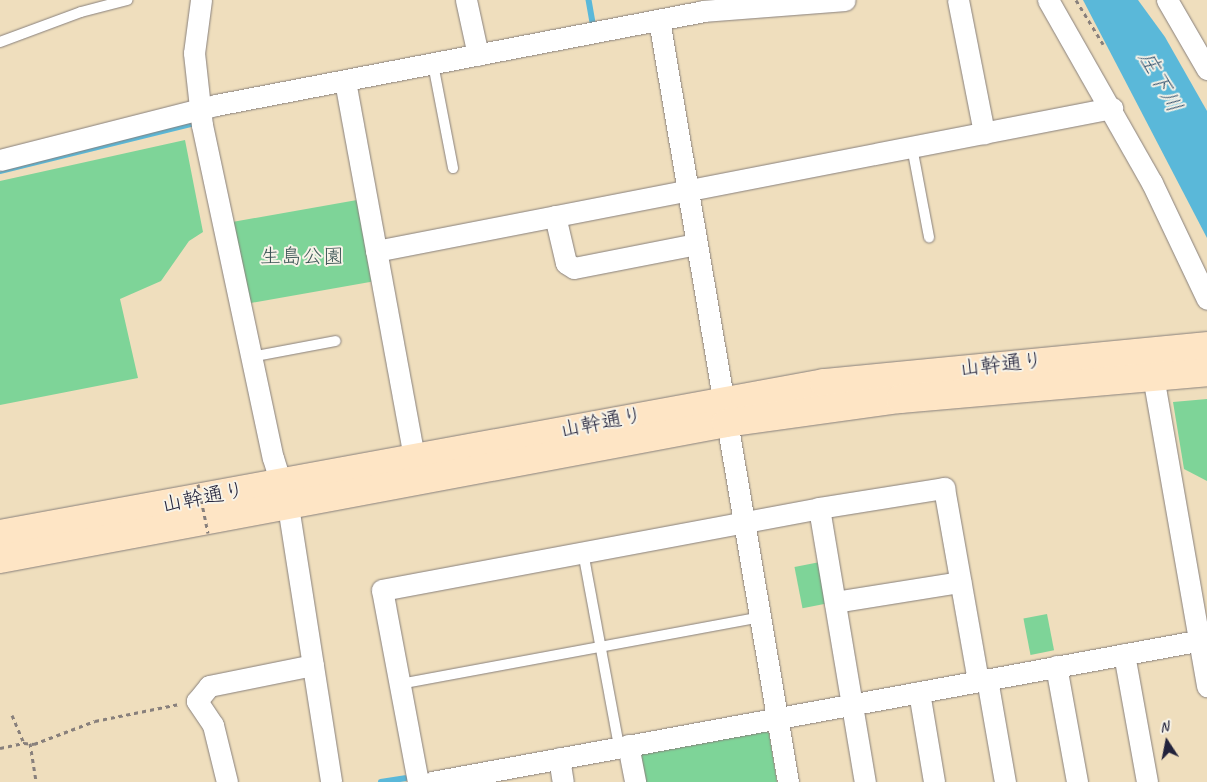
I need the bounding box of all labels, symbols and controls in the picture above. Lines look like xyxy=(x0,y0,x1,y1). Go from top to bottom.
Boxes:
water label: 庄下川 xyxy=(1132,47,1188,117)
park label: 生島公園 xyxy=(260,243,344,269)
street label: 山幹通り xyxy=(958,347,1044,381)
street label: 山幹通り xyxy=(557,402,645,442)
street label: 山幹通り xyxy=(159,477,247,517)
north arrow xyxy=(1142,717,1192,767)
text: N xyxy=(1158,718,1170,736)

